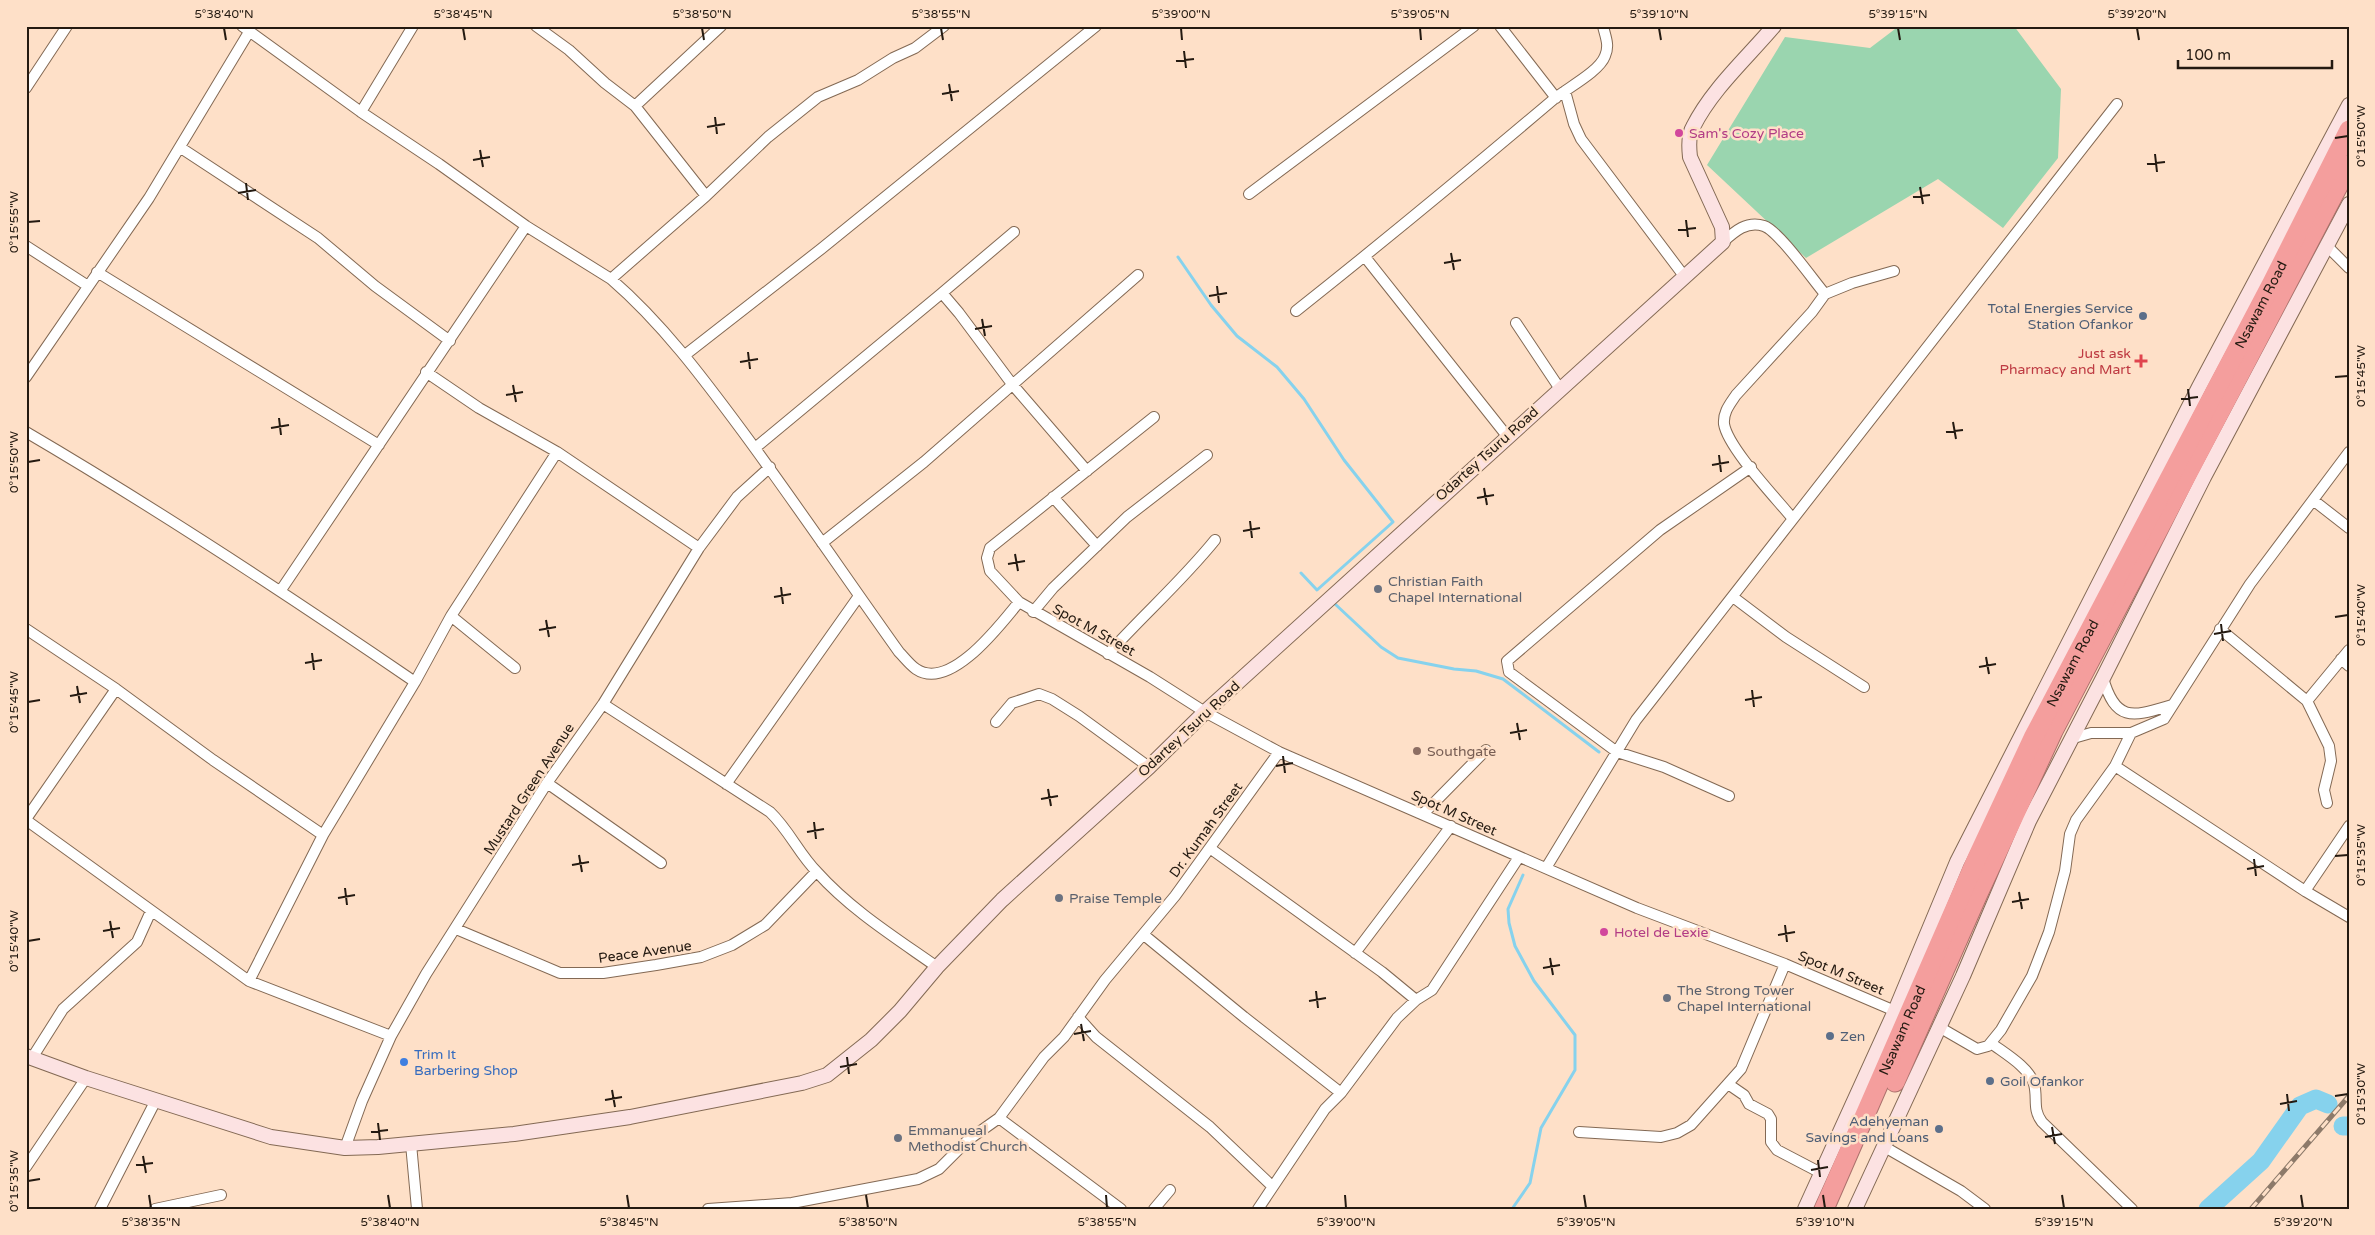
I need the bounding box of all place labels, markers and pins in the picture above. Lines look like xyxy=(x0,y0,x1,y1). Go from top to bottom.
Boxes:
place label: Sam's Cozy Place xyxy=(1689,125,1804,142)
marker: Sam's Cozy Place xyxy=(1673,127,1685,139)
place label: Total Energies Service Station Ofankor xyxy=(1987,300,2134,333)
marker: Total Energies Service Station Ofankor xyxy=(2137,310,2149,322)
place label: Just ask Pharmacy and Mart xyxy=(2000,345,2132,378)
marker: Just ask Pharmacy and Mart xyxy=(2135,355,2147,367)
place label: Christian Faith Chapel International xyxy=(1388,573,1522,606)
marker: Christian Faith Chapel International xyxy=(1372,583,1384,595)
place label: Southgate xyxy=(1427,743,1496,760)
marker: Southgate xyxy=(1411,745,1423,757)
place label: Praise Temple xyxy=(1069,890,1162,907)
marker: Praise Temple xyxy=(1053,892,1065,904)
place label: Hotel de Lexie xyxy=(1614,924,1708,941)
marker: Hotel de Lexie xyxy=(1598,926,1610,938)
place label: The Strong Tower Chapel International xyxy=(1677,982,1811,1015)
marker: The Strong Tower Chapel International xyxy=(1661,992,1673,1004)
place label: Zen xyxy=(1840,1028,1865,1045)
marker: Zen xyxy=(1824,1030,1836,1042)
place label: Trim It Barbering Shop xyxy=(414,1046,518,1079)
marker: Trim It Barbering Shop xyxy=(398,1056,410,1068)
place label: Goil Ofankor xyxy=(2000,1073,2085,1090)
marker: Goil Ofankor xyxy=(1984,1075,1996,1087)
place label: Adehyeman Savings and Loans xyxy=(1805,1113,1929,1146)
place label: Emmanueal Methodist Church xyxy=(908,1122,1027,1155)
marker: Adehyeman Savings and Loans xyxy=(1933,1123,1945,1135)
marker: Emmanueal Methodist Church xyxy=(892,1132,904,1144)

